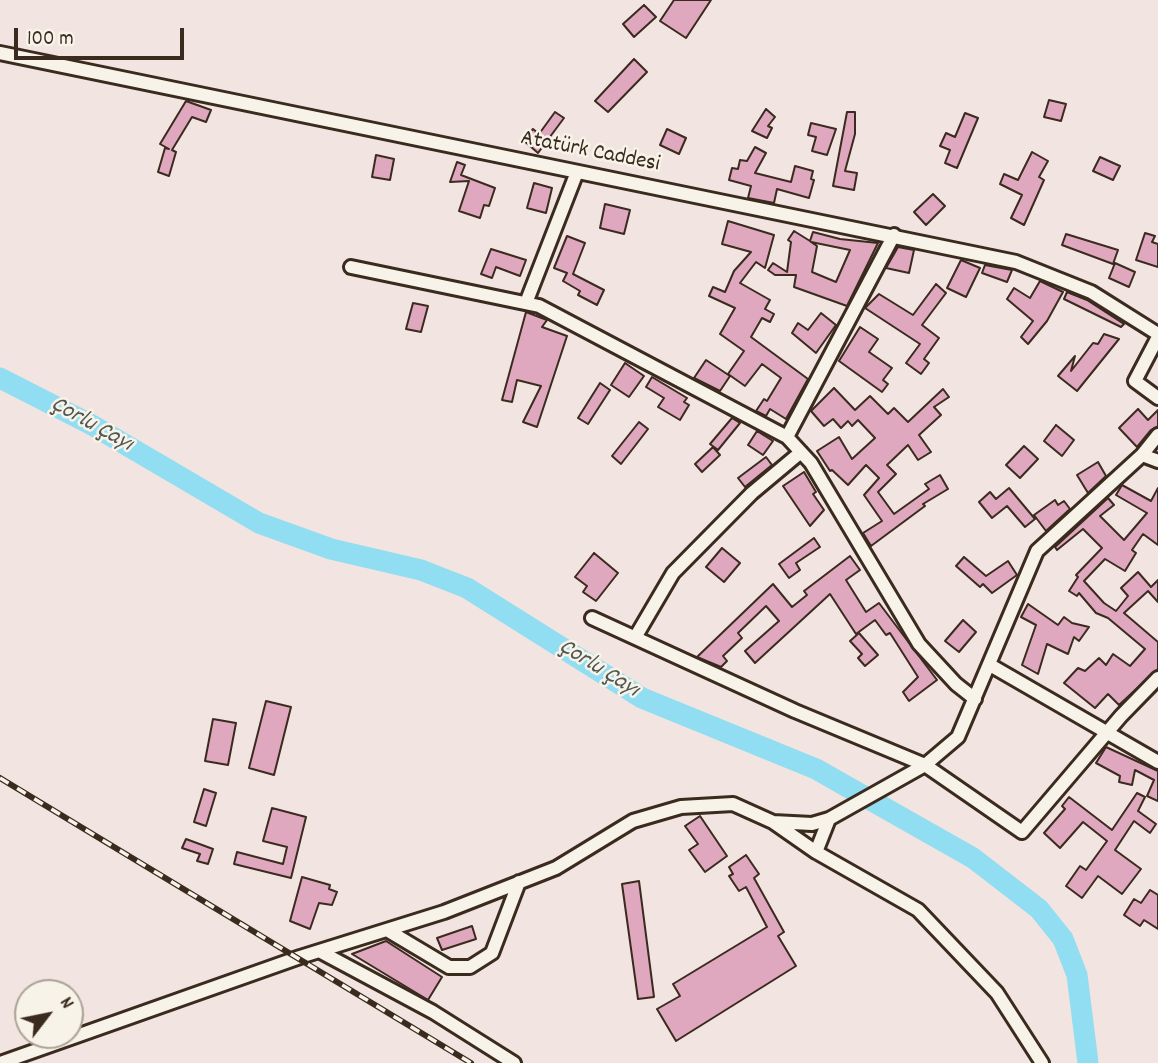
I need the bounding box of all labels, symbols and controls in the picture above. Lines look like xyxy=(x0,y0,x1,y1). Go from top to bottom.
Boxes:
scale bar xyxy=(18,14,187,58)
text: 100 m xyxy=(27,25,74,55)
street label: Atatürk Caddesi xyxy=(518,126,662,180)
water label: Çorlu Çayı xyxy=(45,392,137,460)
water label: Çorlu Çayı xyxy=(553,634,643,706)
north arrow xyxy=(14,979,84,1049)
text: N xyxy=(52,993,79,1015)

